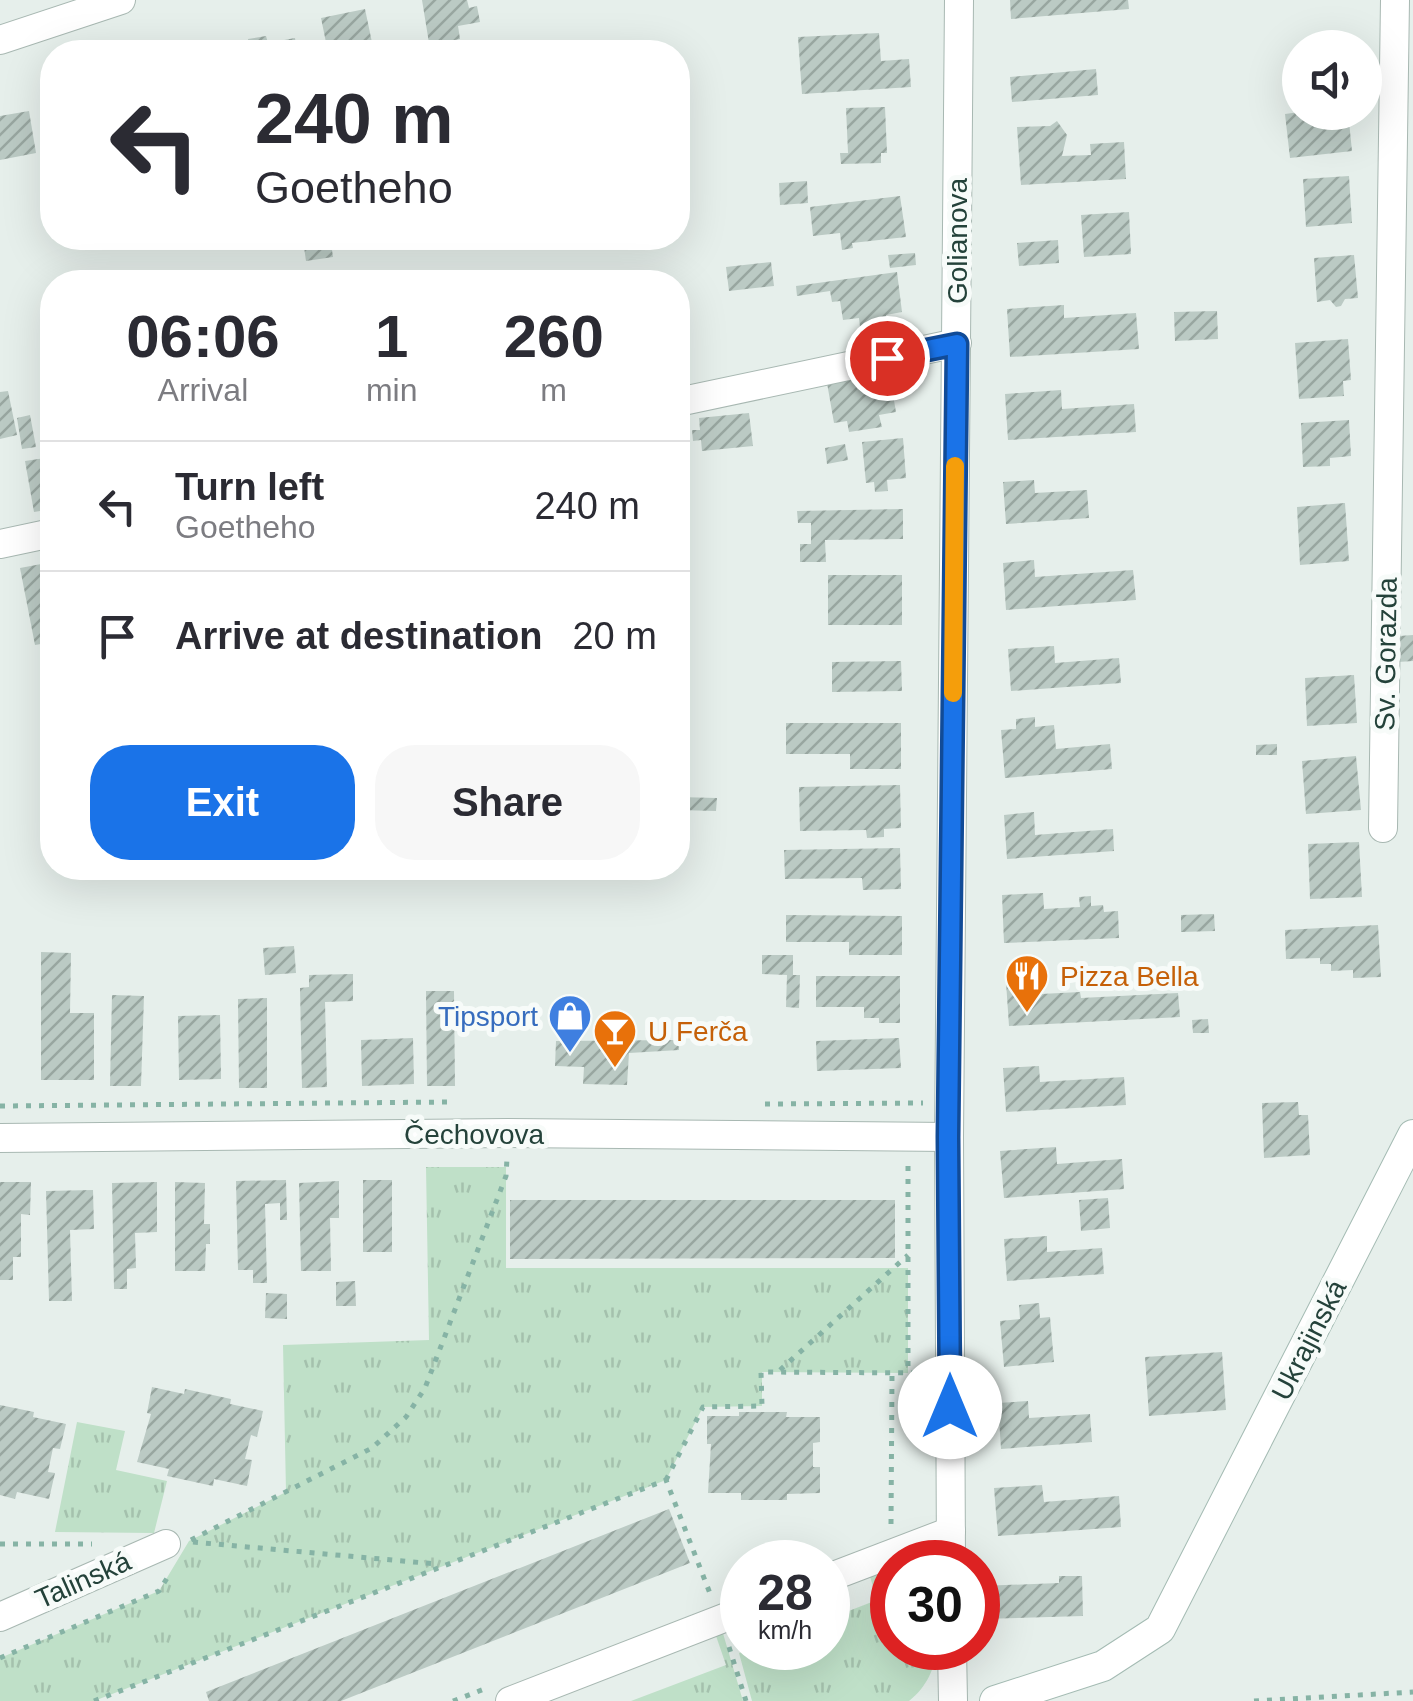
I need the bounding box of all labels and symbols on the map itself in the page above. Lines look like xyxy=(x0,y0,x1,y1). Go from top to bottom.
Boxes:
street label: Golianova xyxy=(942,178,973,304)
pin xyxy=(845,316,930,401)
street label: Sv. Gorazda xyxy=(1369,577,1403,731)
restaurant icon: Pizza Bella xyxy=(1004,953,1050,1014)
place label: Pizza Bella xyxy=(1060,961,1199,992)
shop icon: Tipsport xyxy=(547,993,593,1054)
place label: Tipsport xyxy=(438,1001,538,1032)
bar icon: U Ferča xyxy=(592,1008,638,1069)
place label: U Ferča xyxy=(648,1016,748,1047)
street label: Čechovova xyxy=(404,1119,544,1150)
street label: Ukrajinská xyxy=(1266,1274,1353,1405)
position arrow xyxy=(898,1355,1002,1459)
speed limit sign: 30 xyxy=(870,1540,1000,1670)
street label: Talinská xyxy=(30,1545,136,1615)

